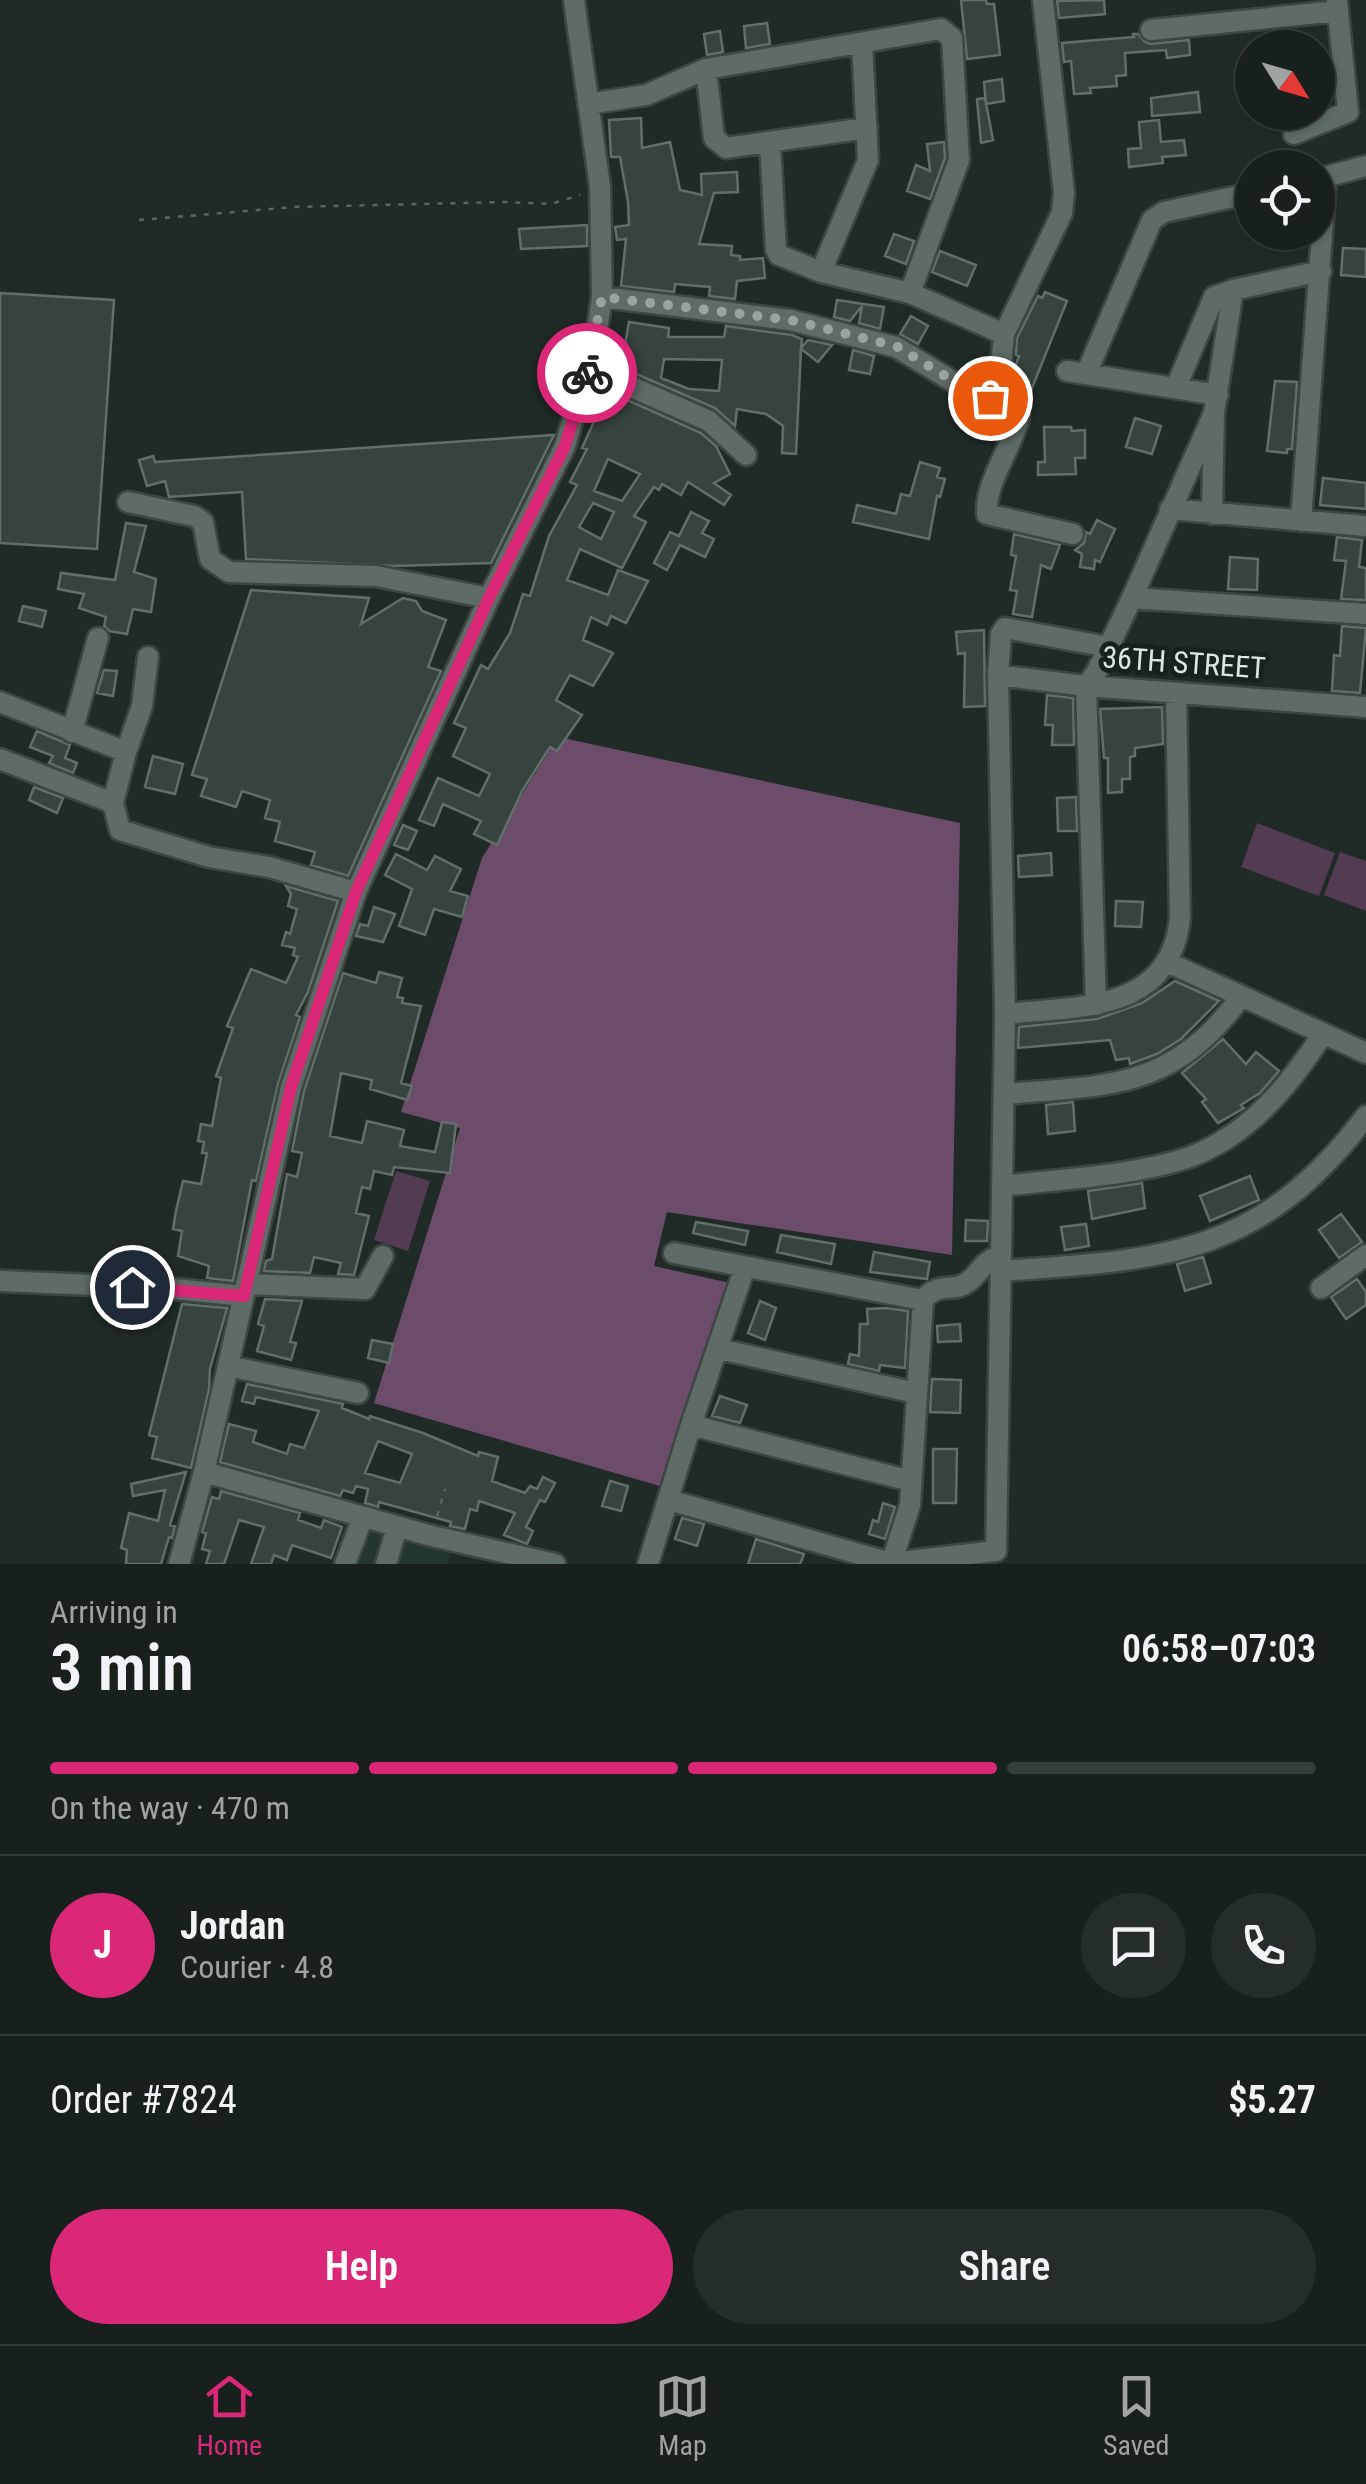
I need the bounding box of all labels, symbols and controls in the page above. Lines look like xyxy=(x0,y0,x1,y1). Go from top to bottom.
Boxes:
north arrow xyxy=(1235,30,1335,130)
map controls xyxy=(1235,30,1335,250)
button: locate xyxy=(1235,150,1335,250)
courier xyxy=(537,323,637,423)
icon: bike xyxy=(560,346,615,401)
pin xyxy=(948,356,1033,441)
icon: bag xyxy=(963,371,1018,426)
street label: 36TH STREET xyxy=(1101,639,1267,686)
pin xyxy=(90,1245,175,1330)
icon: home xyxy=(105,1260,160,1315)
text: Arriving in xyxy=(50,1593,178,1631)
text: 06:58–07:03 xyxy=(1122,1627,1316,1671)
text: 3 min xyxy=(50,1630,194,1706)
text: On the way · 470 m xyxy=(50,1789,290,1827)
button: chat xyxy=(1081,1893,1186,1998)
button: phone xyxy=(1211,1893,1316,1998)
text: Jordan xyxy=(180,1904,285,1948)
text: J xyxy=(93,1923,112,1967)
text: Courier · 4.8 xyxy=(180,1948,334,1986)
text: Order #7824 xyxy=(50,2078,237,2122)
text: $5.27 xyxy=(1228,2078,1316,2122)
button: Help xyxy=(50,2209,673,2324)
button: Share xyxy=(693,2209,1316,2324)
tab: Home xyxy=(196,2369,262,2462)
tab: Map xyxy=(655,2369,710,2462)
tab: Saved xyxy=(1103,2369,1170,2462)

